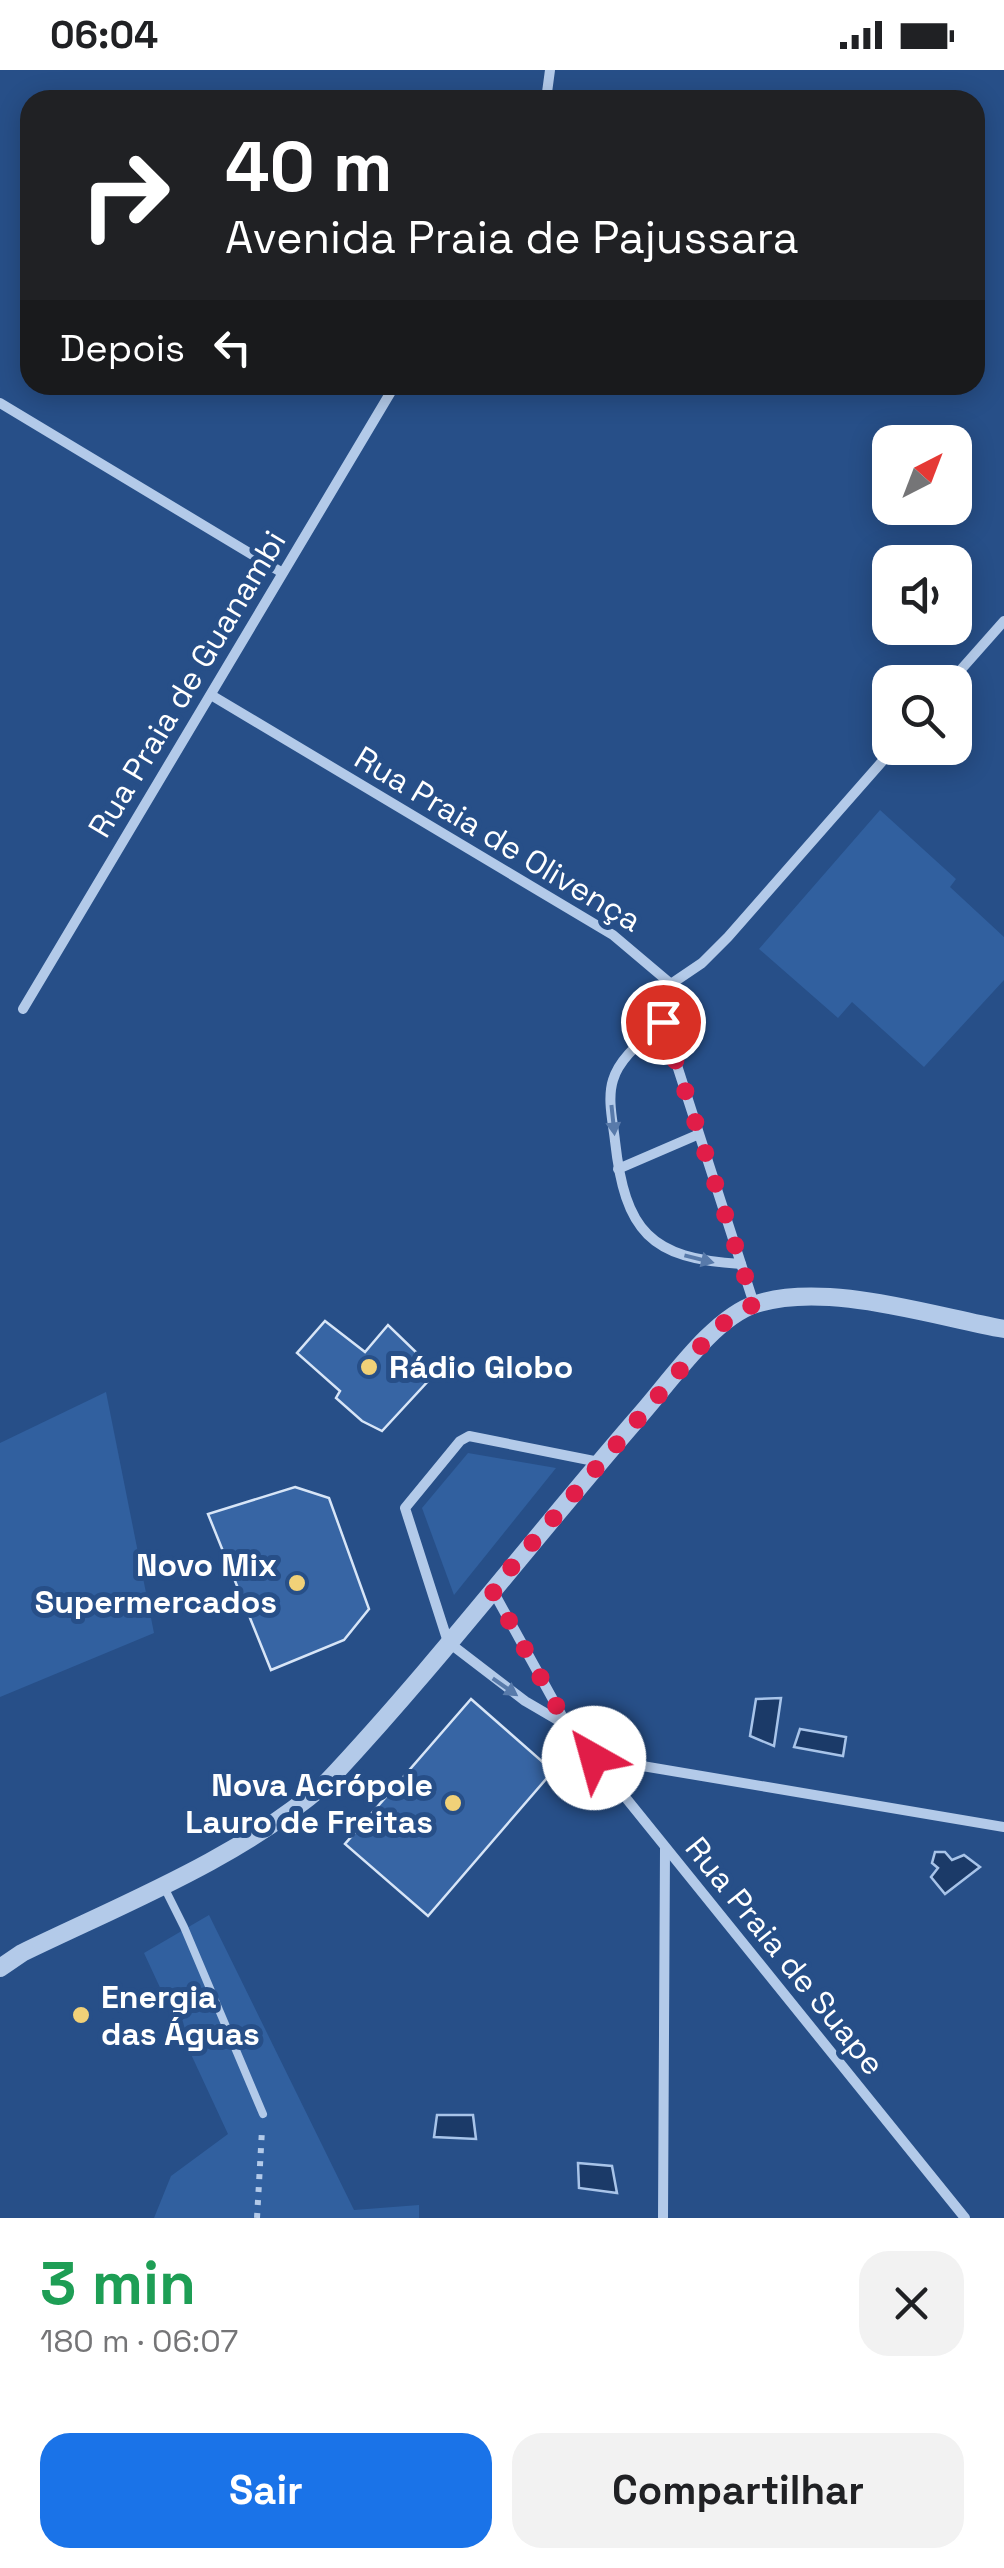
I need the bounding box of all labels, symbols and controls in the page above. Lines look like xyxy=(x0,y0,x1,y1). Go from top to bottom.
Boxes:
text: 06:04 xyxy=(50,11,158,59)
text: 40 m xyxy=(225,122,392,211)
icon: right xyxy=(60,130,190,260)
text: Avenida Praia de Pajussara xyxy=(225,209,799,266)
icon: left xyxy=(205,320,260,375)
text: Depois xyxy=(60,324,185,372)
north arrow xyxy=(872,425,972,525)
map controls xyxy=(872,425,972,765)
street label: Rua Praia de Guanambi xyxy=(79,523,295,845)
button: sound xyxy=(872,545,972,645)
button: search xyxy=(872,665,972,765)
street label: Rua Praia de Olivença xyxy=(347,737,649,941)
pin xyxy=(621,980,706,1065)
icon: arrive xyxy=(636,995,691,1050)
one-way arrow xyxy=(605,1105,621,1137)
one-way arrow xyxy=(684,1251,715,1267)
place label: Rádio Globo xyxy=(389,1347,573,1387)
marker: Rádio Globo xyxy=(358,1356,380,1378)
place label: Novo Mix Supermercados xyxy=(35,1545,277,1622)
marker: Novo Mix Supermercados xyxy=(286,1572,308,1594)
one-way arrow xyxy=(492,1677,519,1696)
position arrow xyxy=(542,1706,646,1810)
place label: Nova Acrópole Lauro de Freitas xyxy=(185,1765,433,1842)
marker: Nova Acrópole Lauro de Freitas xyxy=(442,1792,464,1814)
street label: Rua Praia de Suape xyxy=(677,1829,893,2083)
place label: Energia das Águas xyxy=(101,1977,260,2054)
marker: Energia das Águas xyxy=(70,2004,92,2026)
text: 3 min xyxy=(40,2245,196,2322)
button: close xyxy=(859,2251,964,2356)
text: 180 m · 06:07 xyxy=(40,2321,238,2361)
button: Sair xyxy=(40,2433,492,2548)
button: Compartilhar xyxy=(512,2433,964,2548)

